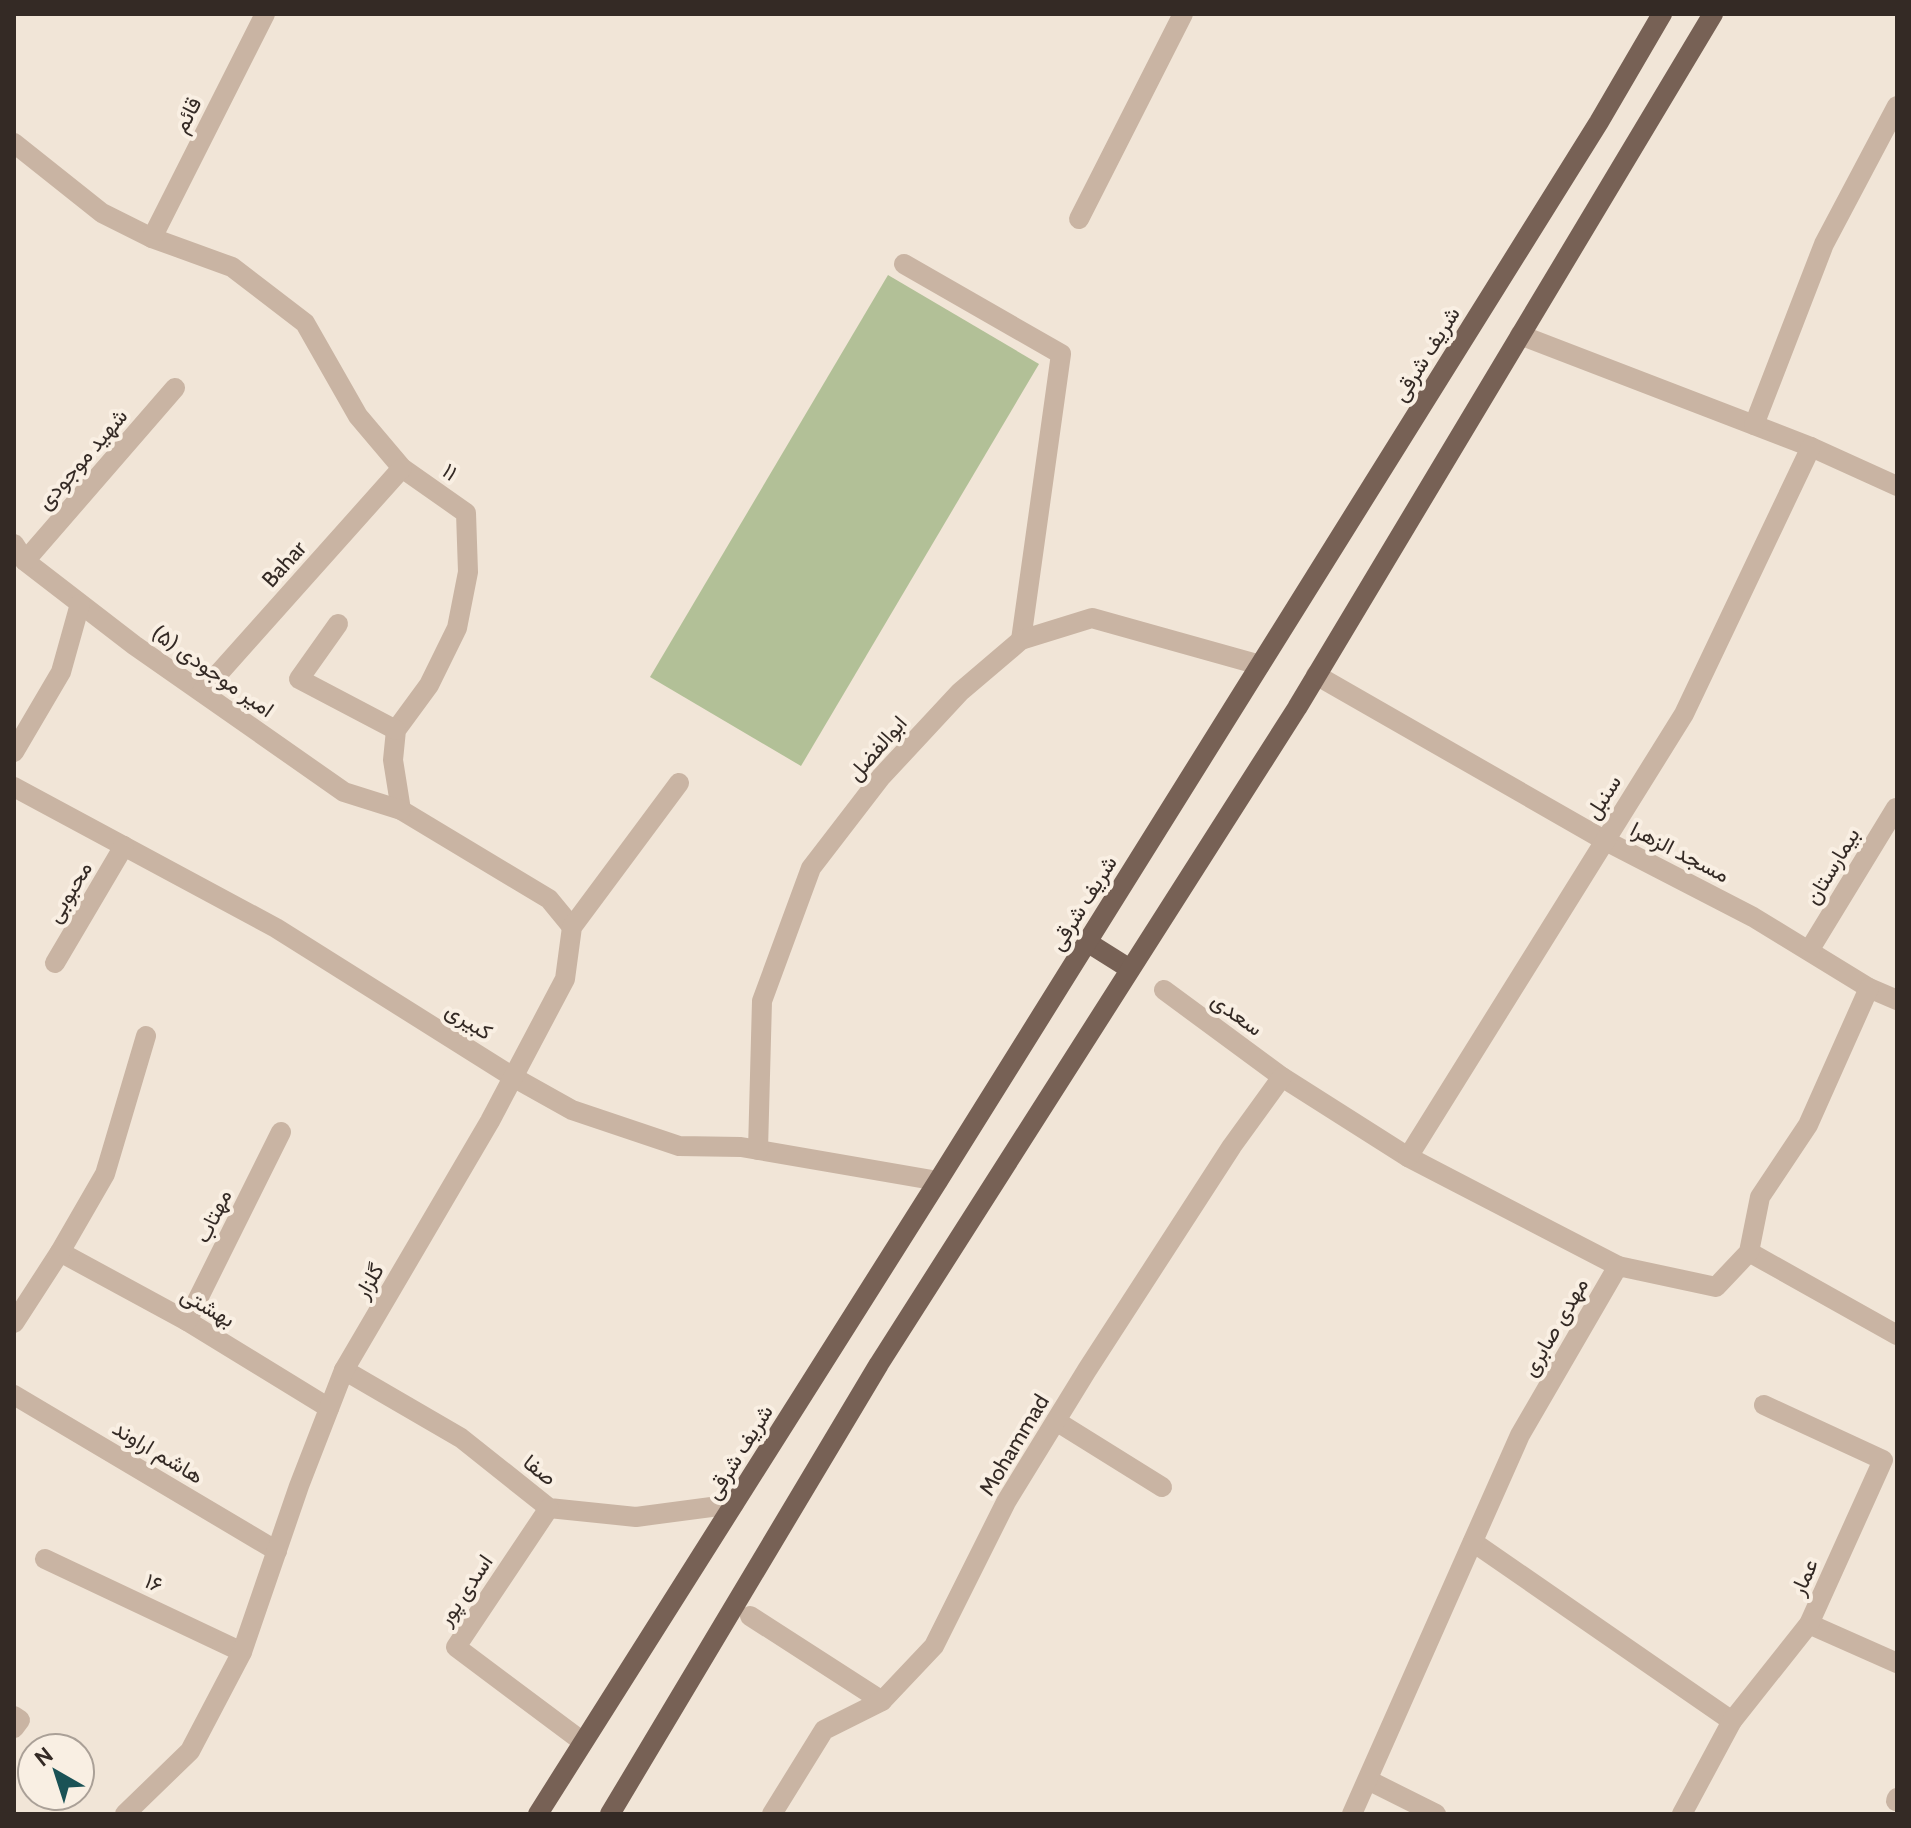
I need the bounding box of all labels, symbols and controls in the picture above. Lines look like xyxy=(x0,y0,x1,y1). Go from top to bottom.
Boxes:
street label: قائم xyxy=(167,93,208,138)
street label: شریف شرقی xyxy=(1386,302,1466,406)
street label: شهید موجودی xyxy=(31,403,133,515)
street label: ۱۱ xyxy=(437,457,463,487)
street label: Bahar xyxy=(256,535,312,593)
street label: امیر موجودی (۵) xyxy=(147,619,279,723)
street label: ابوالفضل xyxy=(841,710,913,786)
street label: سنبل xyxy=(1579,770,1627,824)
street label: مسجد الزهرا xyxy=(1626,816,1734,888)
street label: بیمارستان xyxy=(1799,823,1865,909)
street label: شریف شرقی xyxy=(1043,851,1123,955)
street label: محبوبی xyxy=(40,856,98,928)
street label: سعدی xyxy=(1206,986,1268,1042)
street label: کبیری xyxy=(441,996,498,1046)
street label: مهتاب xyxy=(189,1185,237,1247)
street label: گلزار xyxy=(348,1258,390,1304)
street label: مهدی صابری xyxy=(1516,1273,1594,1381)
street label: بهشتی xyxy=(176,1281,240,1333)
street label: Mohammad xyxy=(973,1389,1055,1501)
street label: شریف شرقی xyxy=(699,1400,779,1504)
street label: هاشم اراوند xyxy=(107,1414,208,1491)
street label: صفا xyxy=(518,1449,562,1491)
street label: اسدی پور xyxy=(431,1549,499,1632)
street label: عمار xyxy=(1784,1554,1824,1600)
street label: ۱۶ xyxy=(141,1567,167,1599)
north arrow xyxy=(16,1732,96,1812)
text: N xyxy=(29,1741,58,1772)

